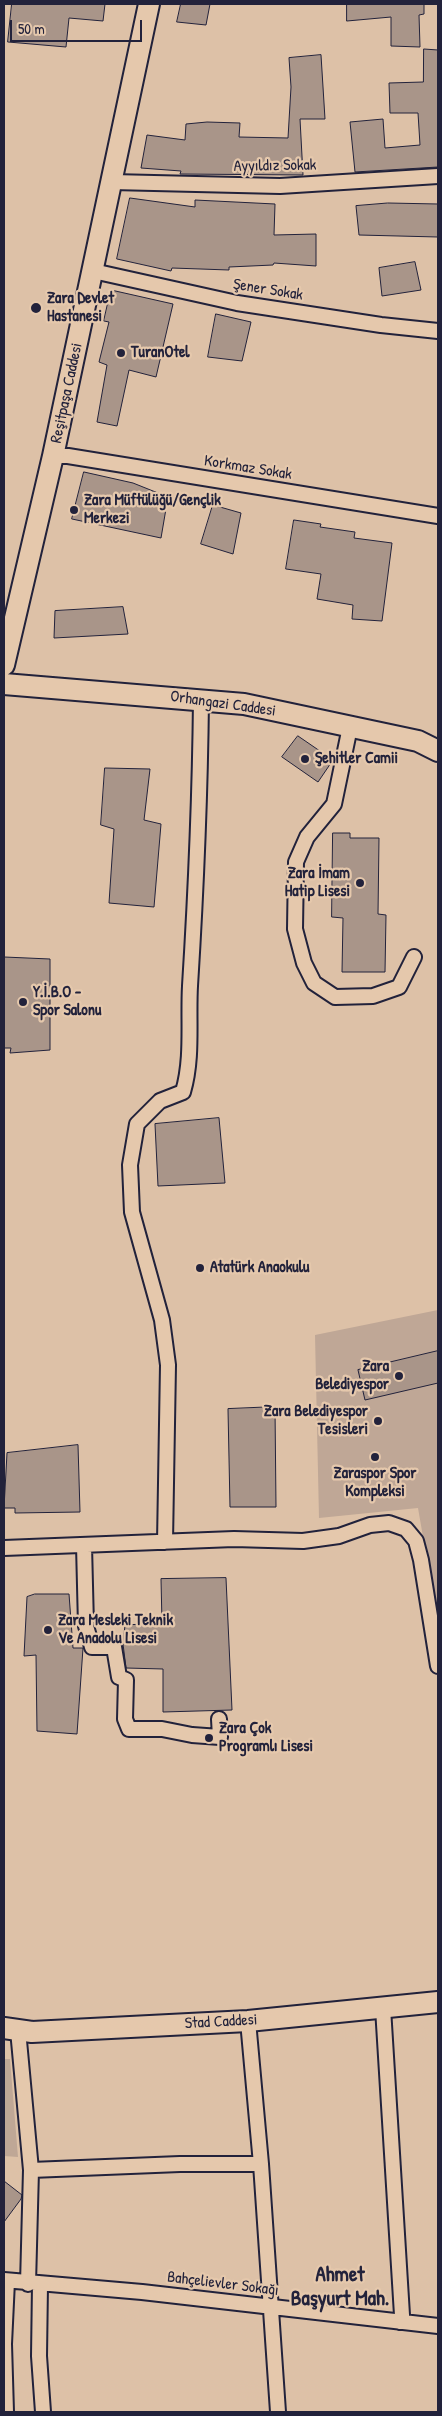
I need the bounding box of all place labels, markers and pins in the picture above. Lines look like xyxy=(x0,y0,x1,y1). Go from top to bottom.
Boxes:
place label: Zara Devlet Hastanesi xyxy=(47,289,114,327)
marker: Zara Devlet Hastanesi xyxy=(29,301,43,315)
place label: TuranOtel xyxy=(131,343,190,363)
marker: TuranOtel xyxy=(115,347,127,359)
place label: Zara Müftülüğü/Gençlik Merkezi xyxy=(84,491,221,529)
marker: Zara Müftülüğü/Gençlik Merkezi xyxy=(68,504,80,516)
place label: Şehitler Camii xyxy=(315,749,398,769)
marker: Şehitler Camii xyxy=(299,753,311,765)
place label: Zara İmam Hatip Lisesi xyxy=(285,864,350,902)
marker: Zara İmam Hatip Lisesi xyxy=(354,877,366,889)
place label: Y.İ.B.O - Spor Salonu xyxy=(33,983,101,1021)
marker: Y.İ.B.O - Spor Salonu xyxy=(17,996,29,1008)
place label: Atatürk Anaokulu xyxy=(210,1258,309,1278)
marker: Atatürk Anaokulu xyxy=(194,1262,206,1274)
place label: Zara Belediyespor xyxy=(315,1357,389,1395)
marker: Zara Belediyespor xyxy=(393,1370,405,1382)
place label: Zara Belediyespor Tesisleri xyxy=(264,1402,368,1440)
marker: Zara Belediyespor Tesisleri xyxy=(372,1415,384,1427)
marker: Zaraspor Spor Kompleksi xyxy=(369,1451,381,1463)
place label: Zaraspor Spor Kompleksi xyxy=(334,1464,416,1502)
place label: Zara Mesleki Teknik Ve Anadolu Lisesi xyxy=(58,1611,173,1649)
marker: Zara Mesleki Teknik Ve Anadolu Lisesi xyxy=(42,1624,54,1636)
place label: Zara Çok Programlı Lisesi xyxy=(219,1719,313,1757)
marker: Zara Çok Programlı Lisesi xyxy=(203,1732,215,1744)

